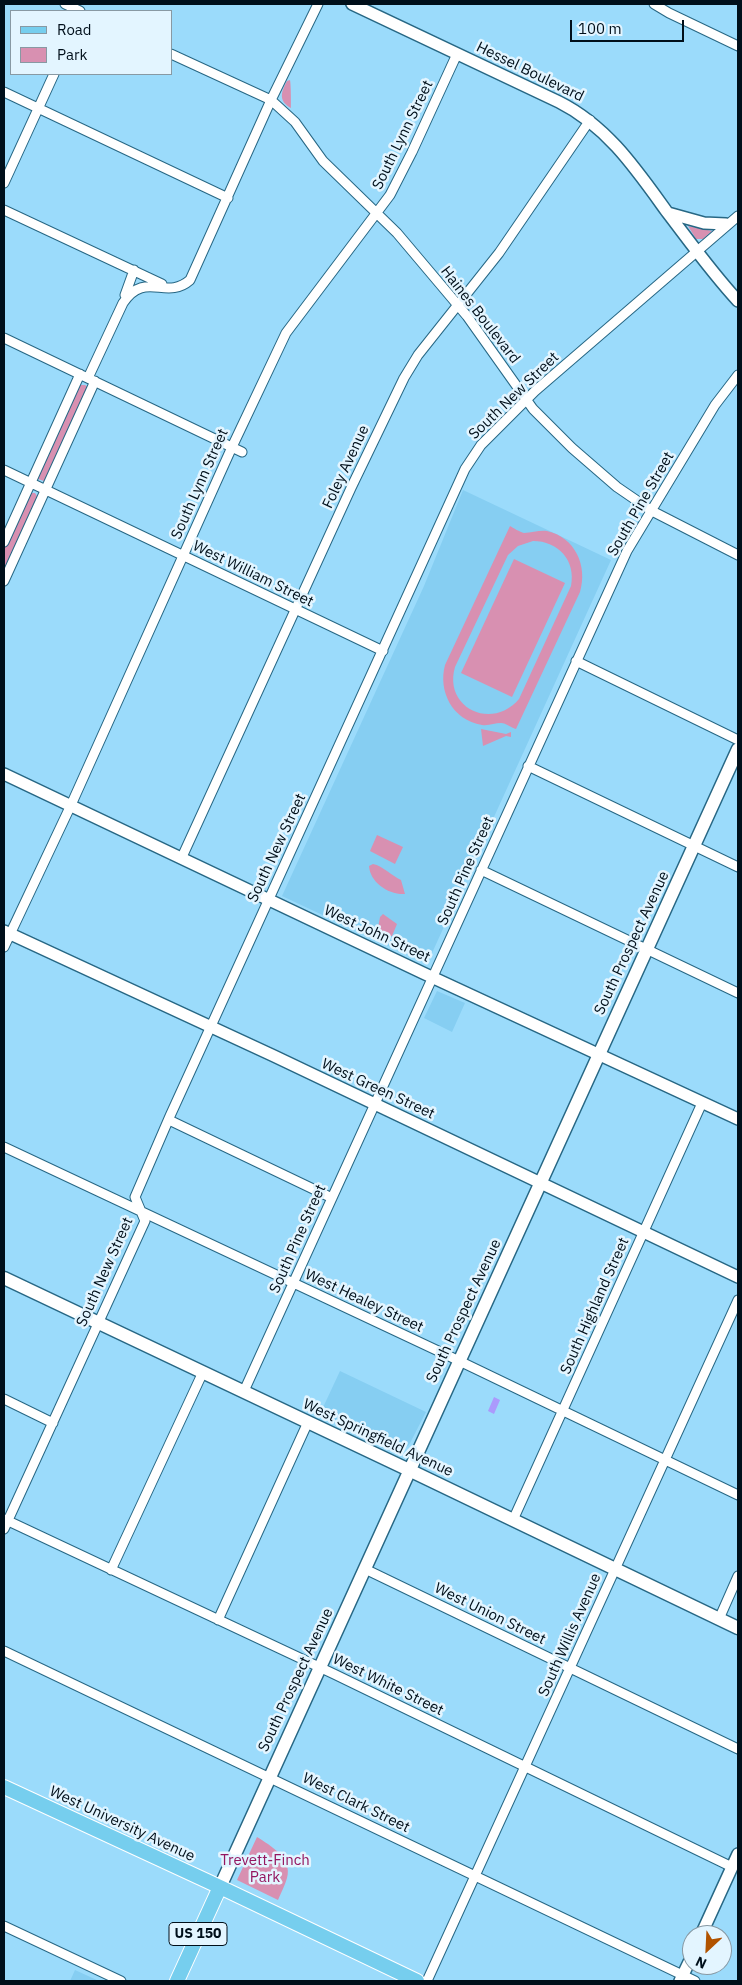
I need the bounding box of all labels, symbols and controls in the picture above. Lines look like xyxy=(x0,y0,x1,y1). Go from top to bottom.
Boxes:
legend xyxy=(10,10,172,75)
scale bar xyxy=(572,10,686,42)
text: 100 m xyxy=(578,19,622,38)
text: Road xyxy=(57,20,92,39)
street label: Hessel Boulevard xyxy=(473,38,587,106)
text: Park xyxy=(57,45,87,64)
street label: South Lynn Street xyxy=(369,78,437,192)
street label: Haines Boulevard xyxy=(437,263,523,367)
street label: South New Street xyxy=(465,349,563,443)
street label: Foley Avenue xyxy=(319,423,373,511)
street label: South Lynn Street xyxy=(168,426,232,542)
street label: South Pine Street xyxy=(604,449,678,559)
street label: West William Street xyxy=(190,537,316,611)
street label: South New Street xyxy=(244,791,310,905)
street label: South Pine Street xyxy=(434,814,498,928)
street label: South Prospect Avenue xyxy=(591,868,673,1018)
street label: West John Street xyxy=(321,902,433,966)
street label: West Green Street xyxy=(318,1055,438,1123)
street label: South Pine Street xyxy=(266,1182,330,1296)
street label: South New Street xyxy=(73,1214,137,1330)
street label: South Highland Street xyxy=(557,1235,633,1377)
street label: South Prospect Avenue xyxy=(423,1236,505,1386)
street label: West Healey Street xyxy=(302,1266,426,1336)
street label: West Springfield Avenue xyxy=(300,1395,456,1481)
street label: South Willis Avenue xyxy=(535,1571,605,1699)
street label: West Union Street xyxy=(431,1579,549,1649)
street label: South Prospect Avenue xyxy=(255,1605,337,1755)
street label: West White Street xyxy=(330,1650,446,1720)
street label: West Clark Street xyxy=(300,1769,412,1837)
street label: West University Avenue xyxy=(46,1782,198,1866)
park label: Trevett-Finch Park xyxy=(220,1852,310,1887)
road number: US 150 xyxy=(169,1922,227,1946)
north arrow xyxy=(682,1925,732,1975)
text: N xyxy=(693,1952,709,1973)

